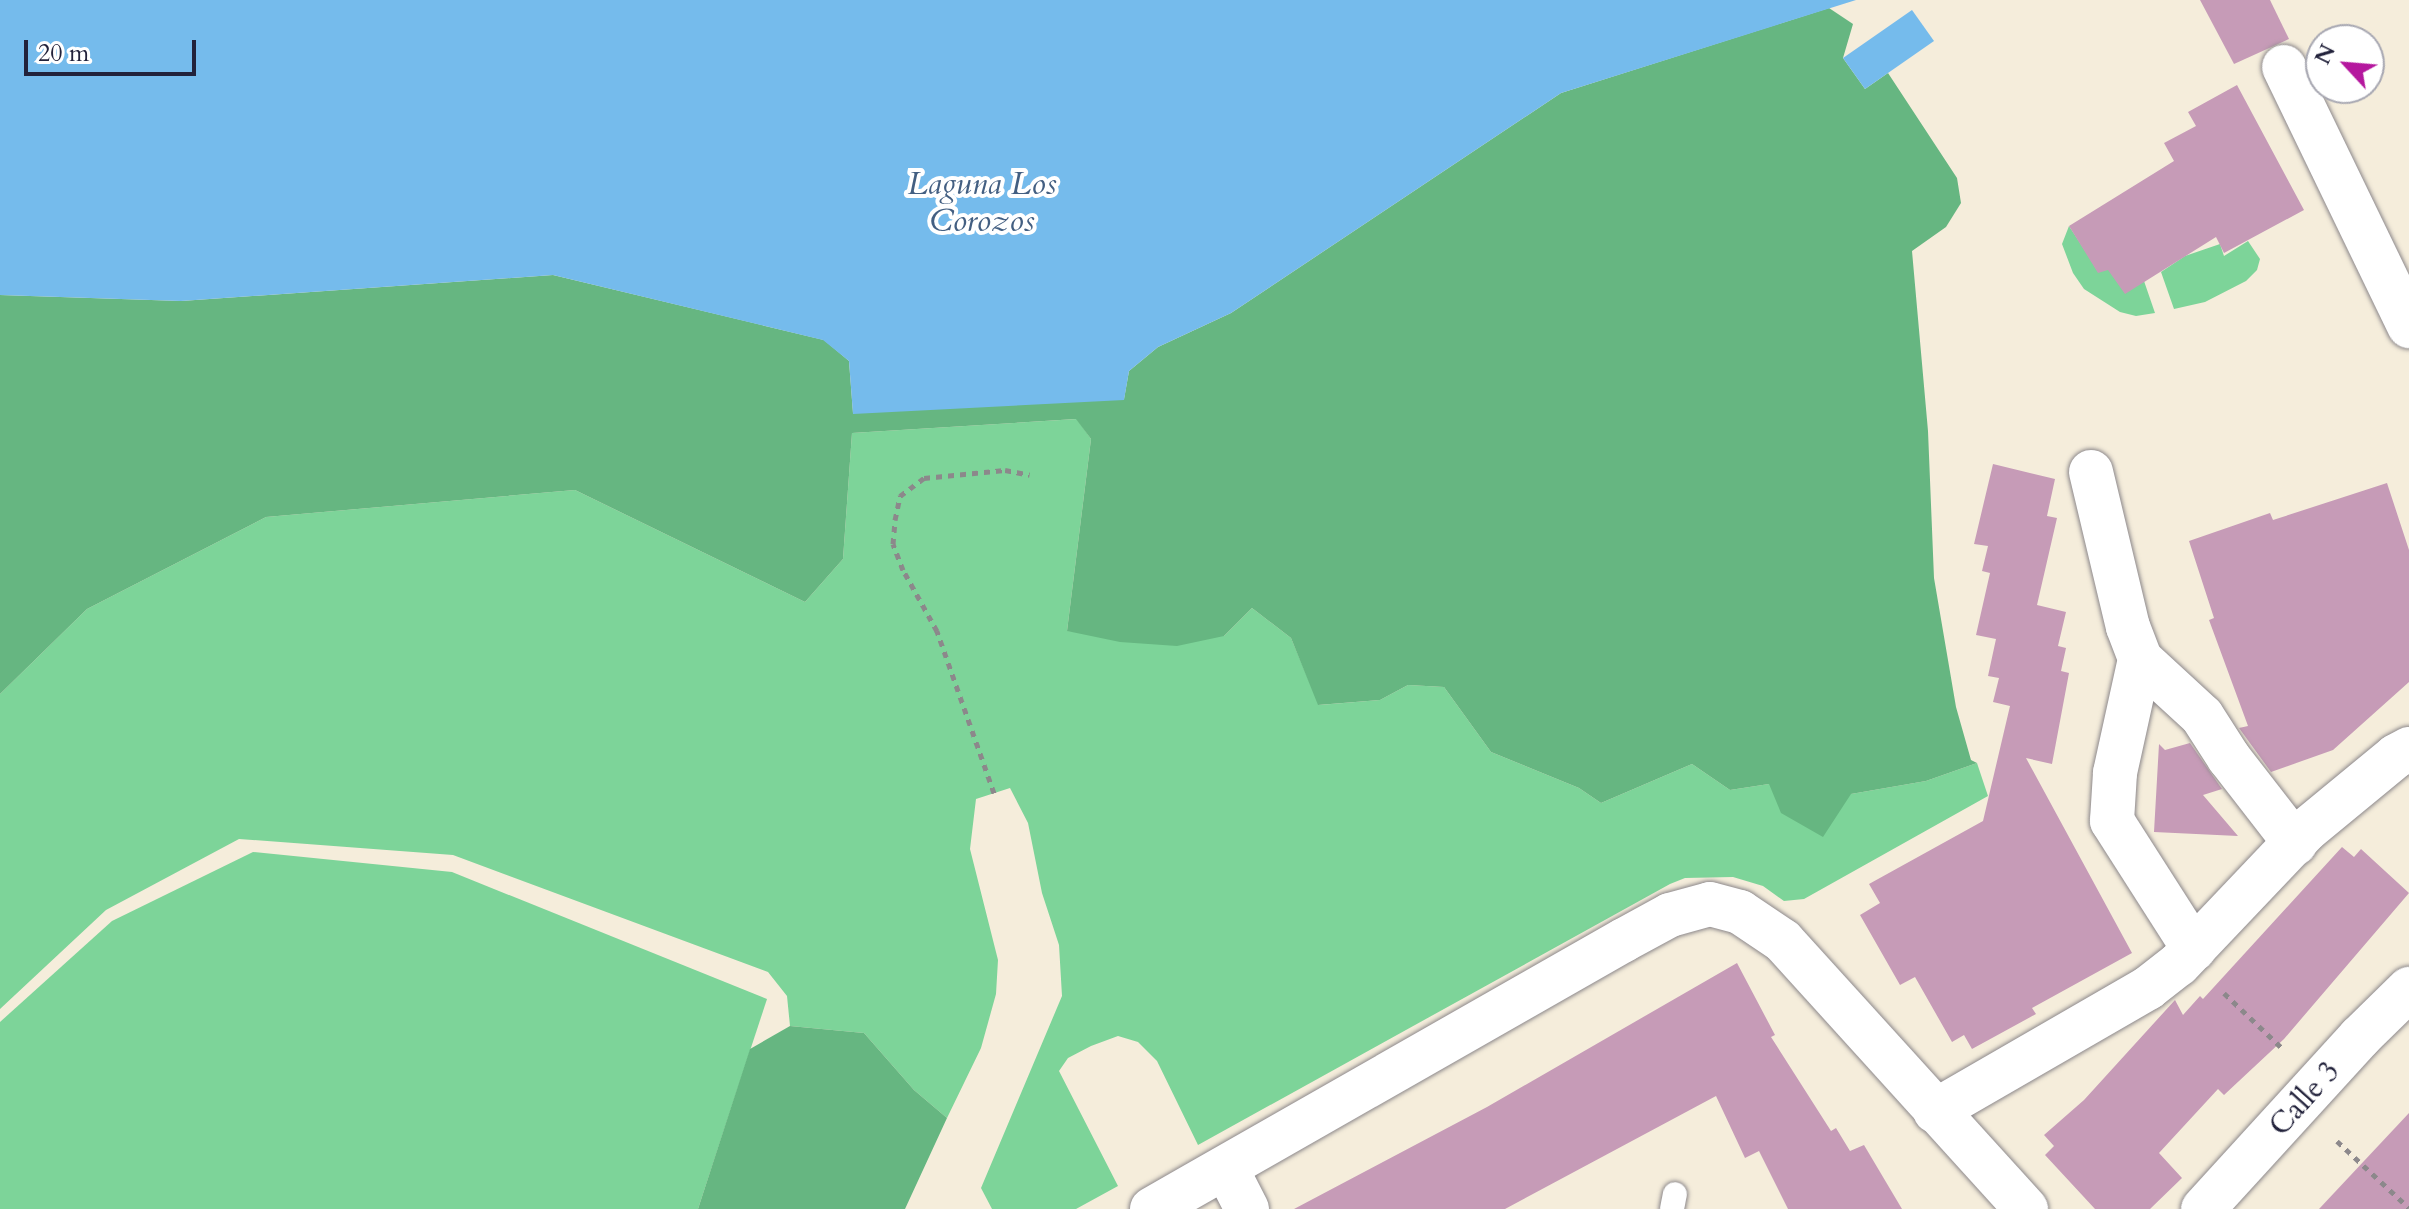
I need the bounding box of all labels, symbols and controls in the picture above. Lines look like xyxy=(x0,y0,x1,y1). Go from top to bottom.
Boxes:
scale bar xyxy=(28,24,200,74)
north arrow xyxy=(2305,24,2385,104)
text: 20 m xyxy=(38,37,89,70)
text: N xyxy=(2308,39,2343,70)
water label: Laguna Los Corozos xyxy=(907,166,1057,241)
street label: Calle 3 xyxy=(2262,1054,2348,1144)

